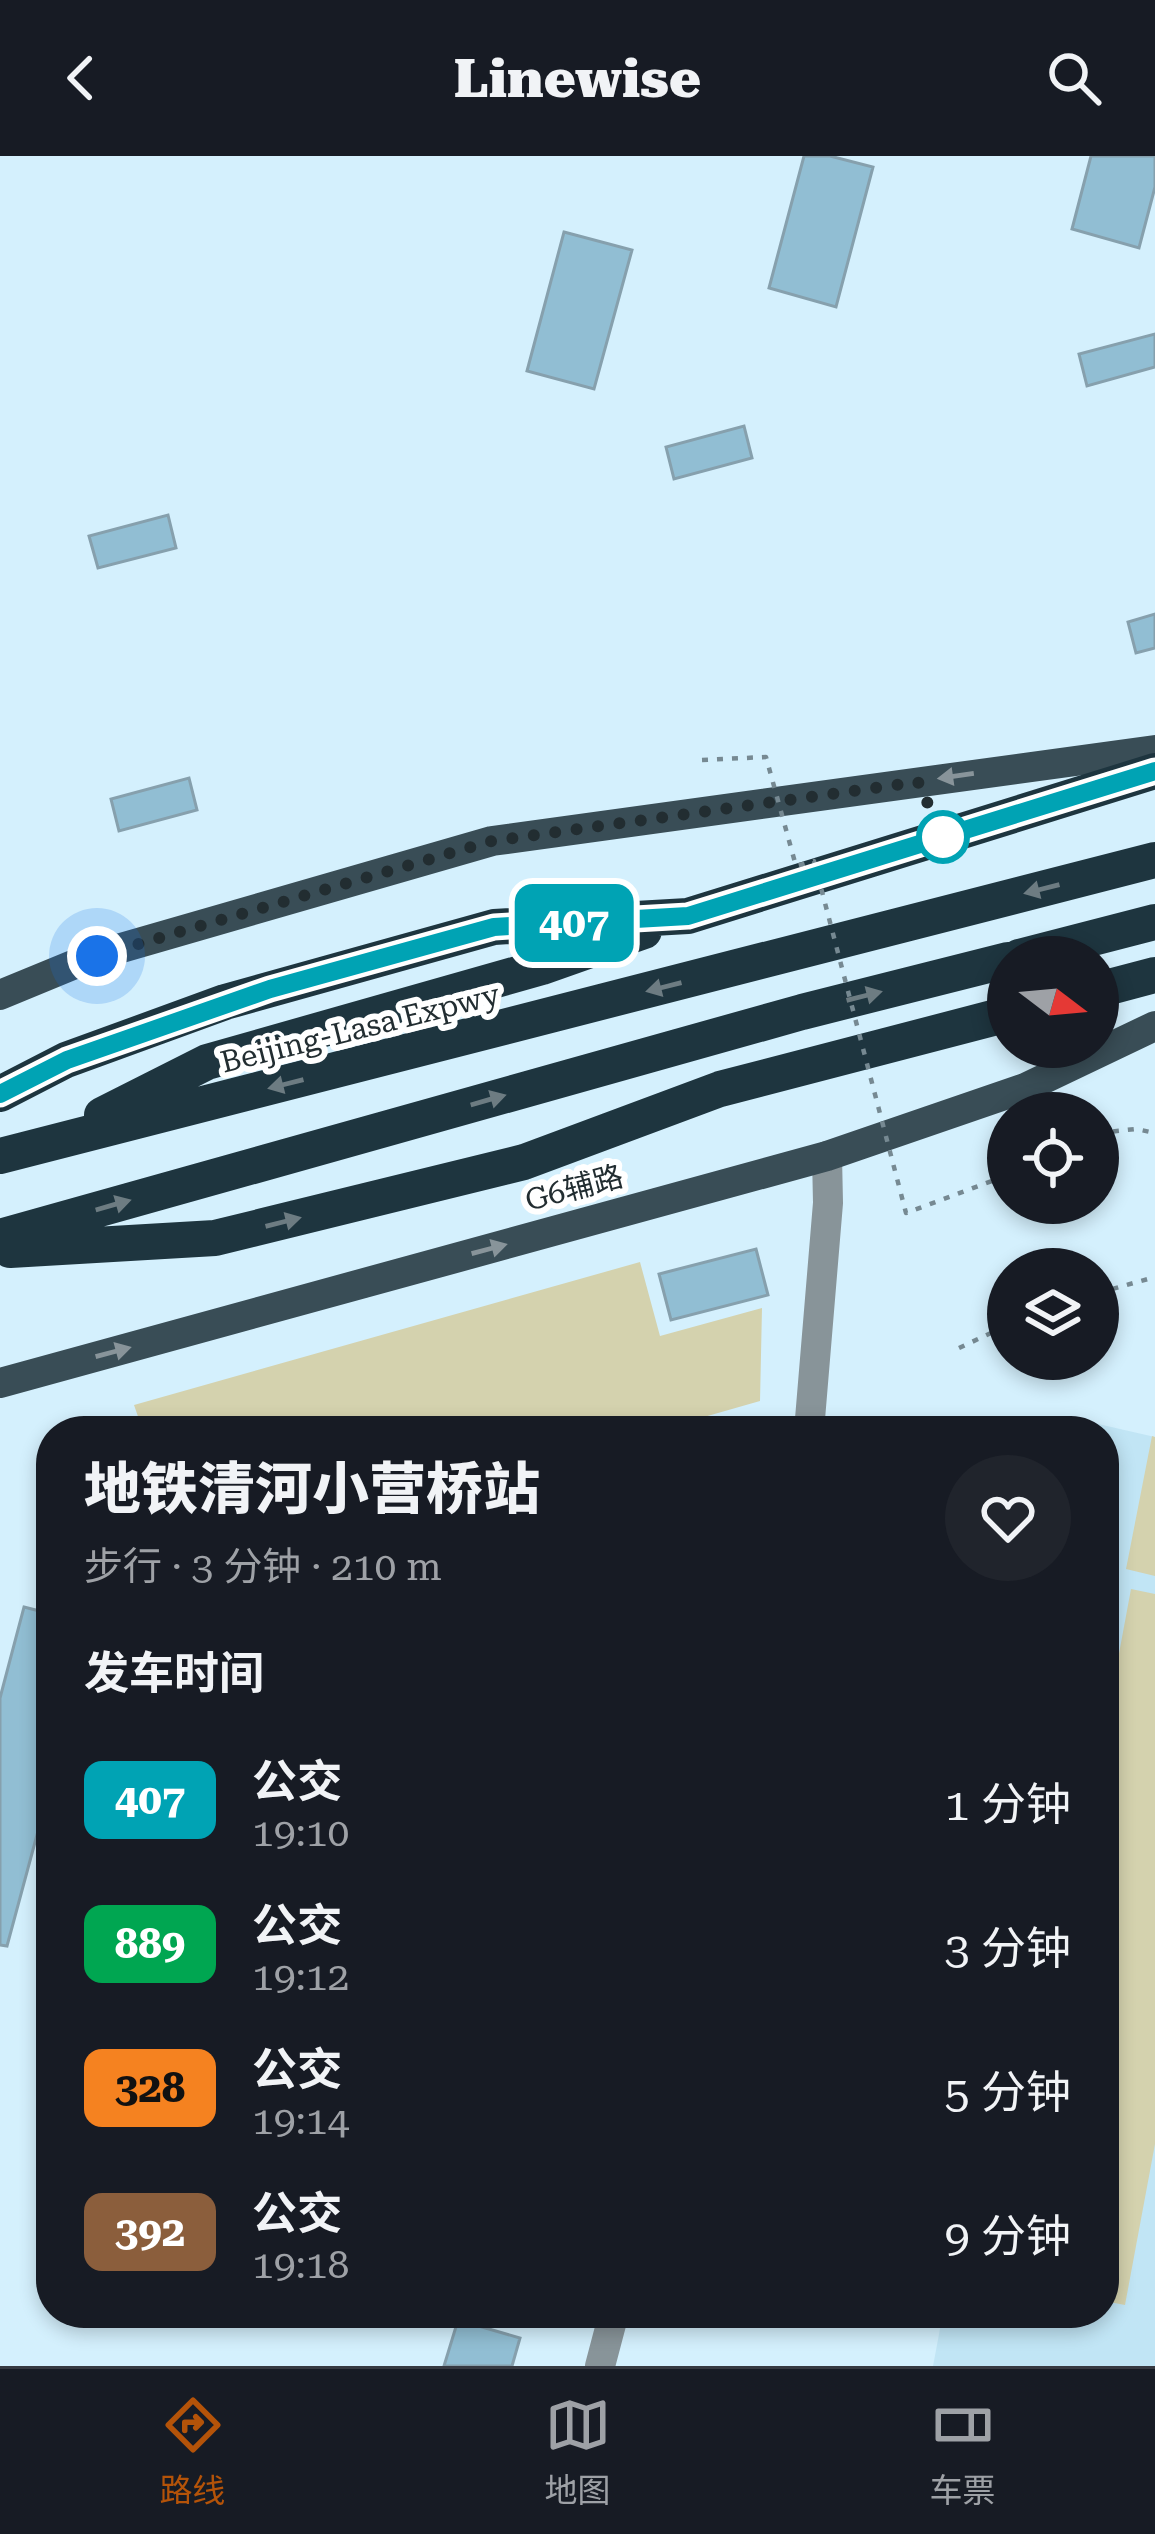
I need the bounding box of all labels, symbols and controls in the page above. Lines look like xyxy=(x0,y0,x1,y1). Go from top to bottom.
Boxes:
icon: back xyxy=(48,45,114,111)
icon: search xyxy=(1041,45,1107,111)
text: Linewise xyxy=(454,47,701,110)
one-way arrow xyxy=(937,767,974,786)
unlabelled marker xyxy=(918,812,968,862)
one-way arrow xyxy=(1023,881,1060,900)
line badge: 407 xyxy=(505,884,643,962)
text: 407 xyxy=(539,898,609,947)
your location xyxy=(67,926,127,986)
north arrow xyxy=(987,936,1119,1068)
map controls xyxy=(987,936,1119,1380)
street label: Beijing-Lasa Expwy xyxy=(217,976,503,1080)
one-way arrow xyxy=(645,978,682,997)
one-way arrow xyxy=(846,986,883,1005)
one-way arrow xyxy=(268,1075,305,1094)
one-way arrow xyxy=(470,1090,507,1109)
button: locate xyxy=(987,1092,1119,1224)
street label: G6辅路 xyxy=(521,1158,627,1218)
one-way arrow xyxy=(94,1195,131,1214)
one-way arrow xyxy=(264,1212,301,1231)
one-way arrow xyxy=(471,1239,508,1258)
button: layers xyxy=(987,1248,1119,1380)
one-way arrow xyxy=(95,1342,132,1361)
button: heart xyxy=(945,1455,1071,1581)
text: 地铁清河小营桥站 xyxy=(84,1456,540,1523)
text: 步行 · 3 分钟 · 210 m xyxy=(84,1544,442,1590)
text: 发车时间 xyxy=(84,1647,264,1700)
text: 公交 xyxy=(252,1755,342,1808)
text: 407 xyxy=(115,1775,185,1824)
text: 1 分钟 xyxy=(944,1778,1071,1831)
text: 19:10 xyxy=(252,1810,349,1856)
text: 公交 xyxy=(252,1899,342,1952)
text: 889 xyxy=(115,1919,185,1968)
text: 3 分钟 xyxy=(944,1922,1071,1975)
text: 19:12 xyxy=(252,1954,349,2000)
text: 公交 xyxy=(252,2043,342,2096)
text: 328 xyxy=(115,2063,185,2112)
text: 5 分钟 xyxy=(944,2066,1071,2119)
text: 19:14 xyxy=(252,2098,349,2144)
text: 公交 xyxy=(252,2187,342,2240)
text: 392 xyxy=(115,2207,185,2256)
text: 9 分钟 xyxy=(944,2210,1071,2263)
text: 19:18 xyxy=(252,2242,349,2288)
tab: 路线 xyxy=(160,2392,226,2512)
tab: 地图 xyxy=(545,2392,611,2512)
tab: 车票 xyxy=(930,2392,996,2512)

